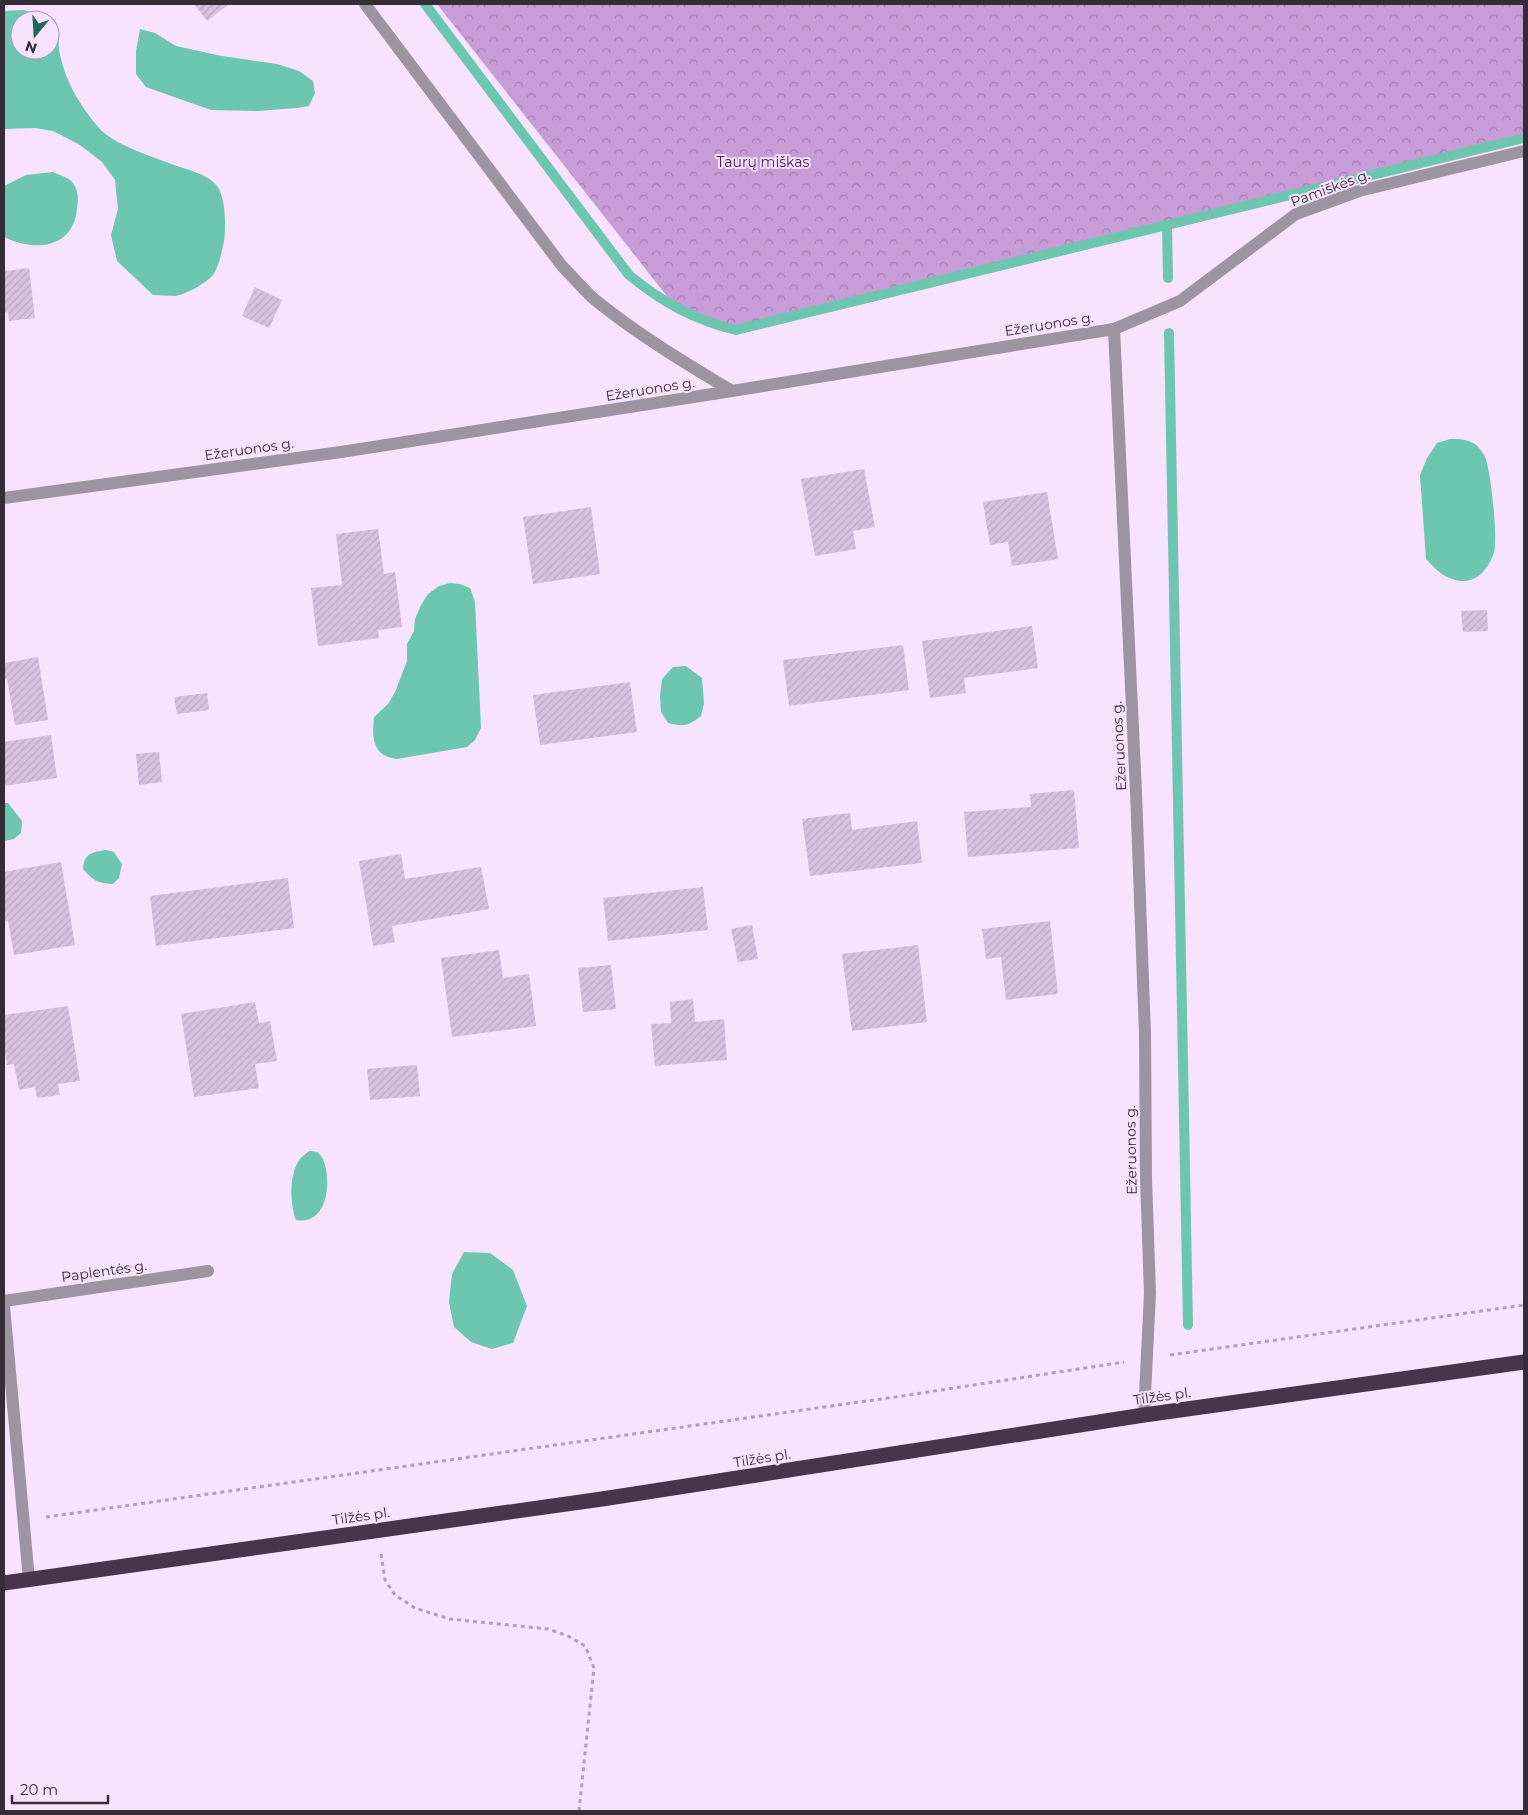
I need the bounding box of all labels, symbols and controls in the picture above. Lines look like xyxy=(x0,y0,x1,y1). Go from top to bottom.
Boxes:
north arrow xyxy=(10,10,60,60)
text: N xyxy=(23,37,39,58)
park label: Taurų miškas xyxy=(717,153,810,171)
street label: Pamiškės g. xyxy=(1288,165,1372,211)
street label: Ežeruonos g. xyxy=(1003,308,1095,340)
street label: Ežeruonos g. xyxy=(604,373,696,405)
street label: Ežeruonos g. xyxy=(203,434,295,464)
street label: Ežeruonos g. xyxy=(1108,701,1130,791)
street label: Ežeruonos g. xyxy=(1121,1105,1141,1195)
street label: Paplentės g. xyxy=(60,1256,148,1286)
street label: Tilžės pl. xyxy=(1132,1383,1192,1409)
street label: Tilžės pl. xyxy=(732,1445,792,1471)
street label: Tilžės pl. xyxy=(331,1503,391,1529)
scale bar xyxy=(12,1772,109,1804)
text: 20 m xyxy=(20,1780,58,1799)

